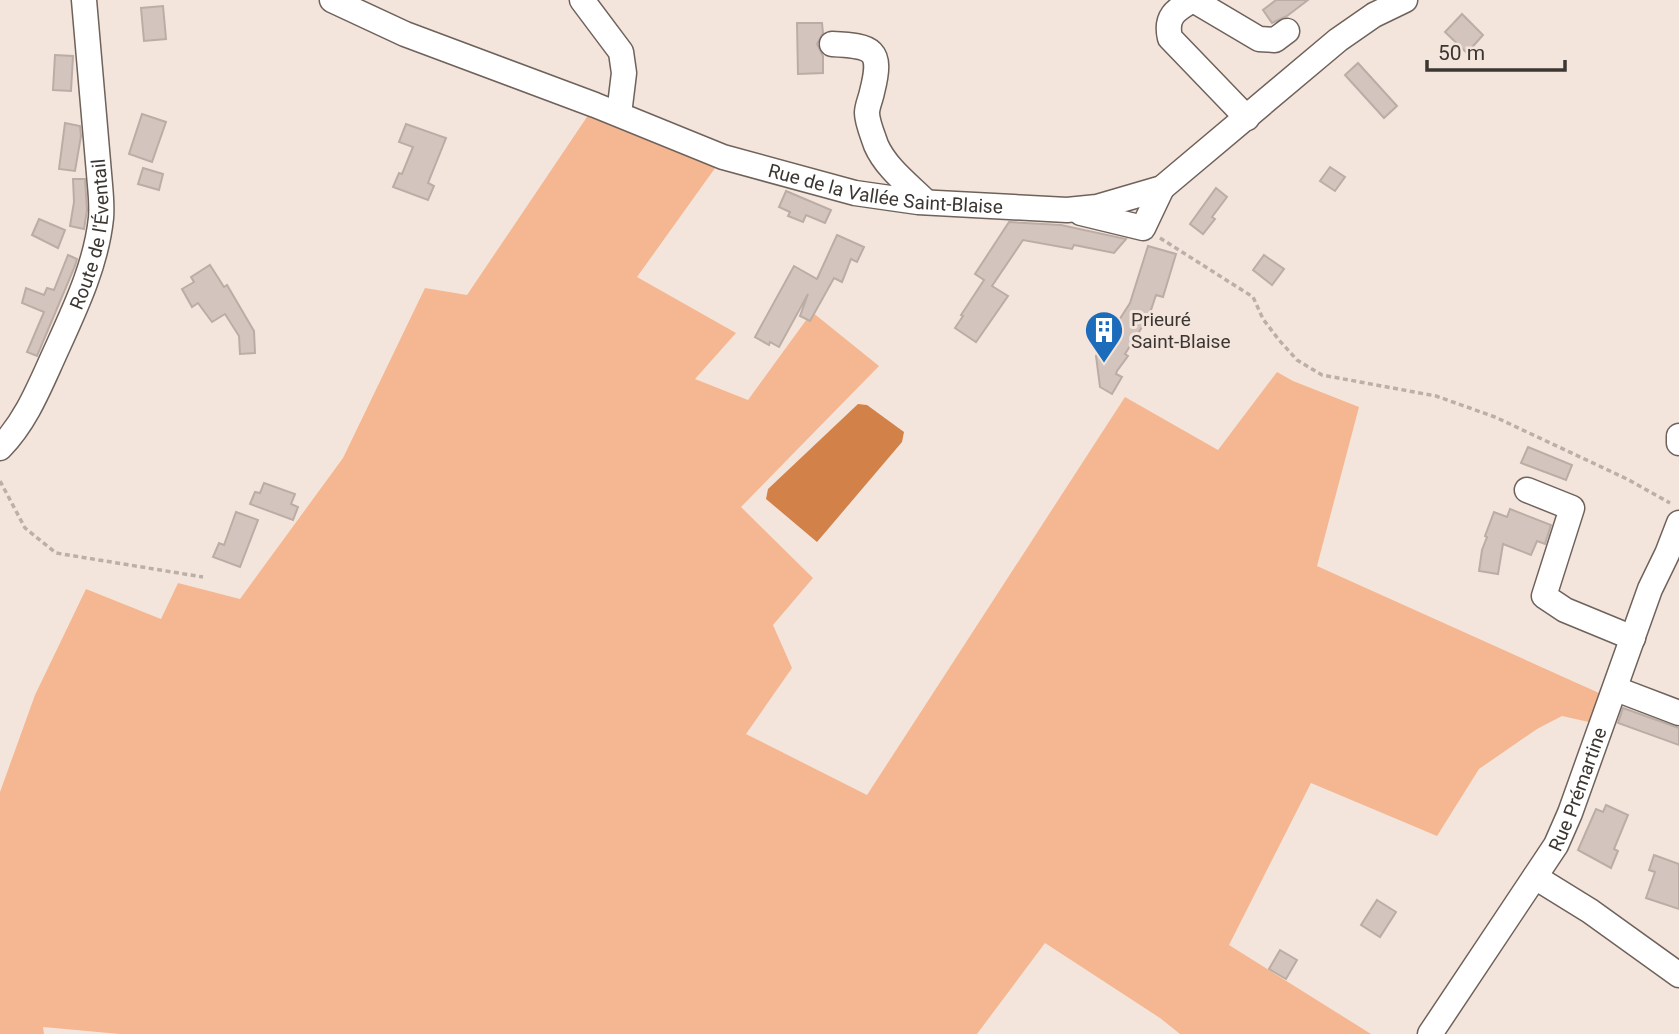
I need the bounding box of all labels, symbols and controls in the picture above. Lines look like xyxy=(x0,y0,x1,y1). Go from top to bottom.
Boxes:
scale bar xyxy=(1427,28,1565,72)
text: 50 m xyxy=(1438,41,1485,65)
street label: Route de l'Éventail xyxy=(65,158,113,313)
street label: Rue de la Vallée Saint-Blaise xyxy=(766,159,1003,219)
place label: Prieuré Saint-Blaise xyxy=(1131,308,1231,353)
building icon: Prieuré Saint-Blaise xyxy=(1083,309,1125,364)
street label: Rue Prémartine xyxy=(1544,724,1612,855)

